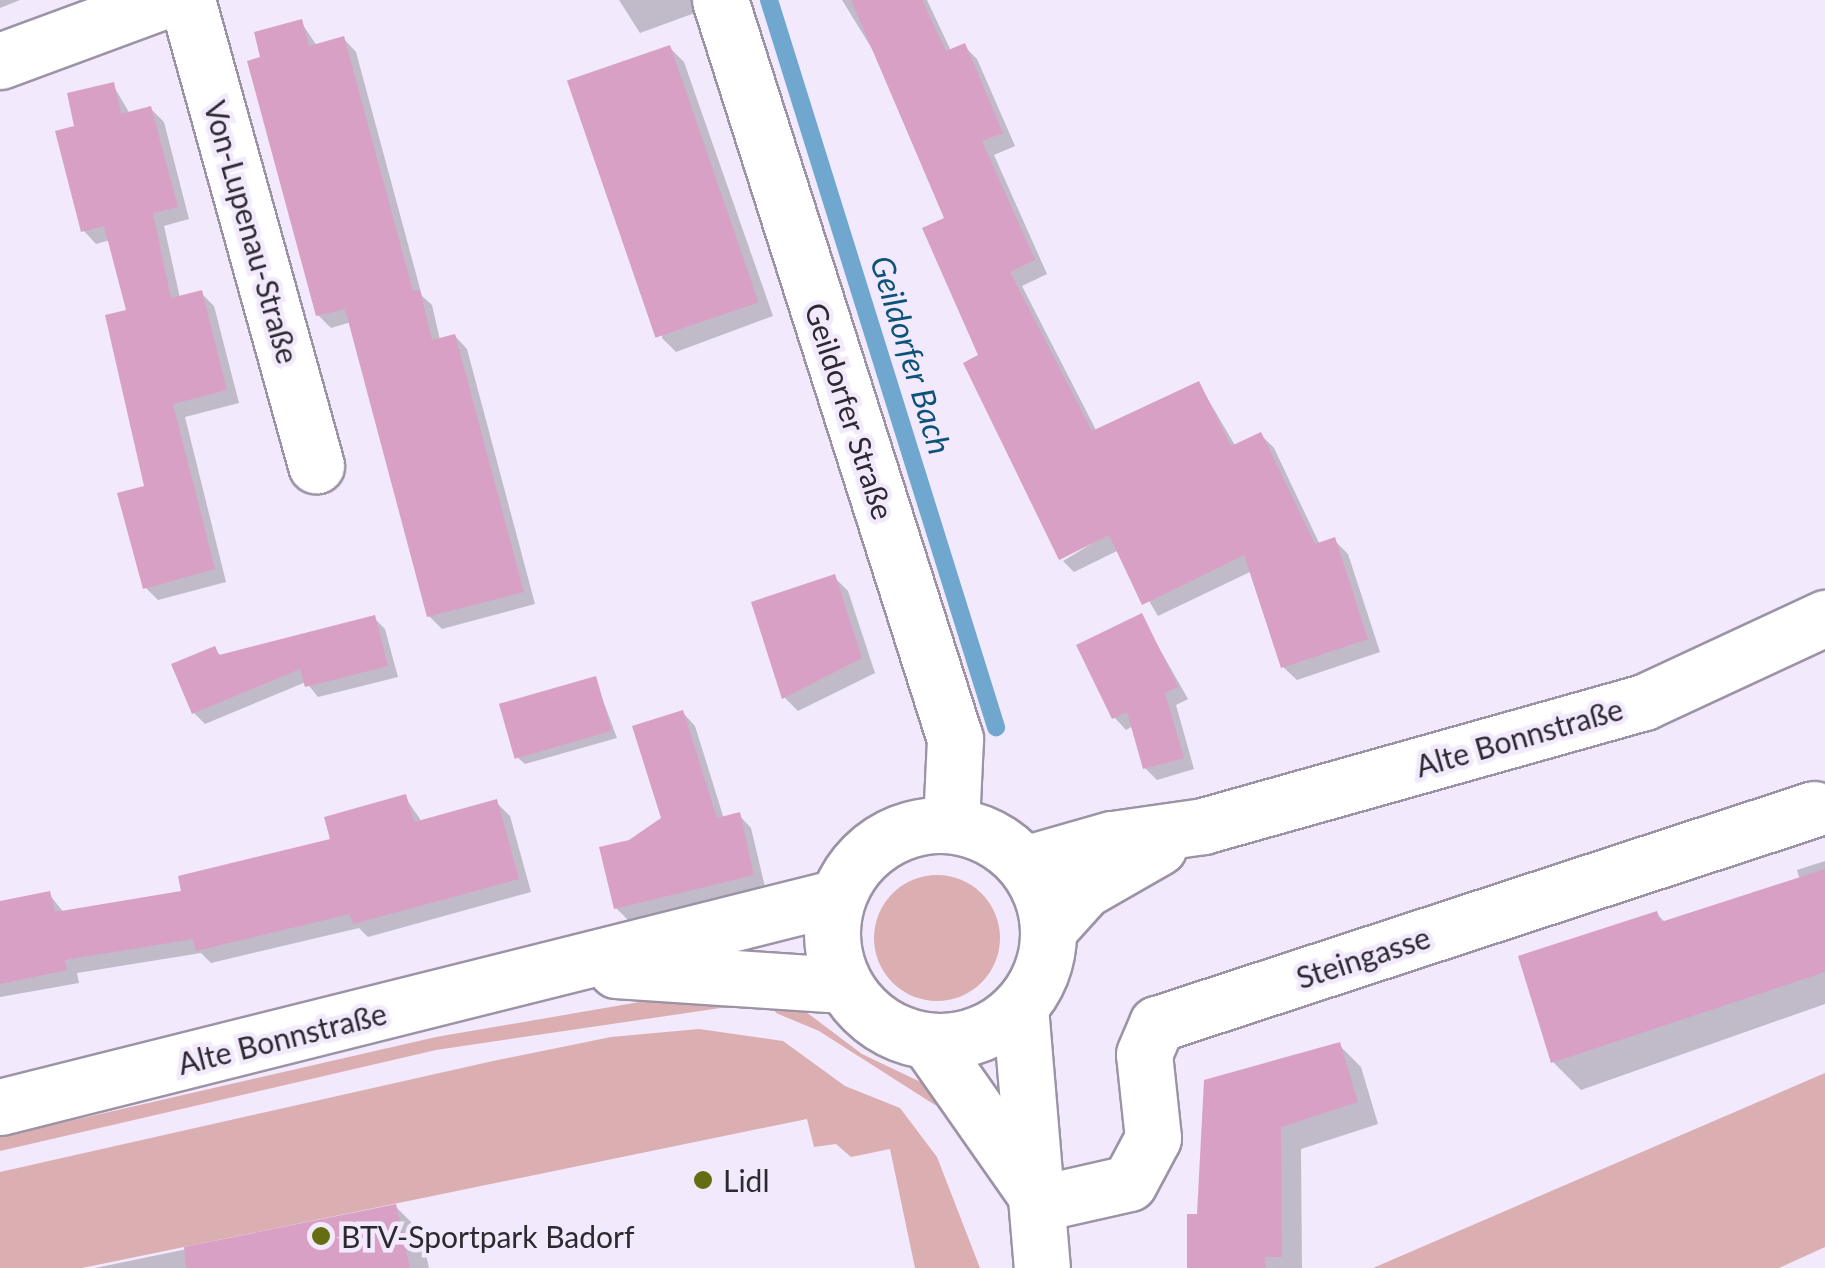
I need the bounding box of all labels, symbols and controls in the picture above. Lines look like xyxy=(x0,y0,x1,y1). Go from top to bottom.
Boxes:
street label: Von-Lupenau-Straße xyxy=(197,97,307,367)
water label: Geildorfer Bach xyxy=(862,251,960,459)
street label: Geildorfer Straße xyxy=(798,298,902,524)
street label: Alte Bonnstraße xyxy=(1411,690,1627,784)
street label: Steingasse xyxy=(1292,918,1434,996)
street label: Alte Bonnstraße xyxy=(174,995,390,1081)
place label: Lidl xyxy=(723,1162,769,1198)
marker: Lidl xyxy=(692,1169,714,1191)
place label: BTV-Sportpark Badorf xyxy=(341,1218,635,1254)
marker: BTV-Sportpark Badorf xyxy=(310,1225,332,1247)

